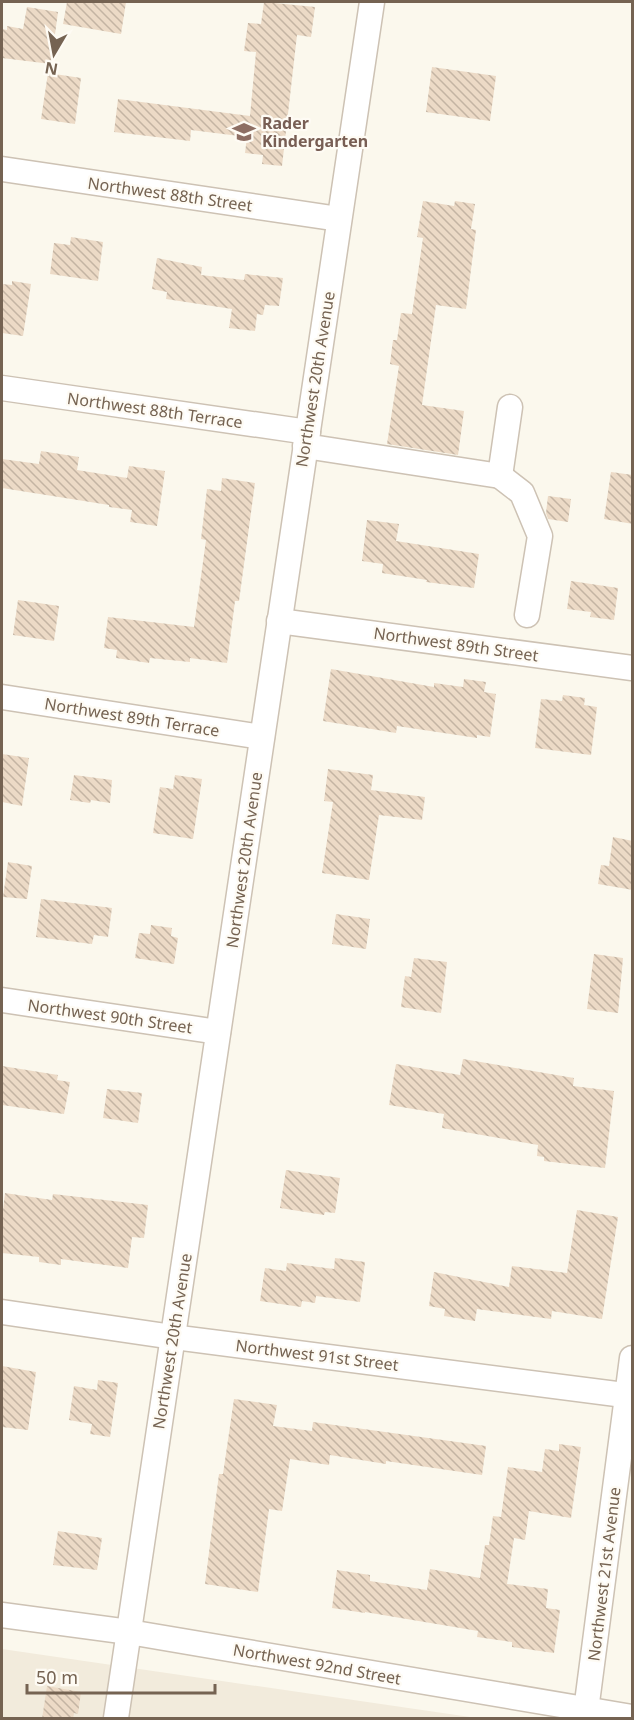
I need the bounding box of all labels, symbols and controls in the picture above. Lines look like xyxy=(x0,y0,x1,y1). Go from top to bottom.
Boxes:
north arrow xyxy=(24,24,84,84)
text: N xyxy=(43,57,60,81)
place label: Rader Kindergarten xyxy=(262,112,368,152)
school or university icon: Rader Kindergarten xyxy=(231,119,257,145)
street label: Northwest 88th Street xyxy=(86,172,254,216)
street label: Northwest 20th Avenue xyxy=(290,290,340,468)
street label: Northwest 88th Terrace xyxy=(66,387,244,433)
street label: Northwest 89th Street xyxy=(372,622,540,666)
street label: Northwest 89th Terrace xyxy=(43,692,221,742)
street label: Northwest 20th Avenue xyxy=(221,771,267,949)
street label: Northwest 90th Street xyxy=(26,994,194,1038)
street label: Northwest 20th Avenue xyxy=(147,1252,197,1430)
street label: Northwest 91st Street xyxy=(234,1334,400,1376)
street label: Northwest 21st Avenue xyxy=(582,1486,626,1662)
street label: Northwest 92nd Street xyxy=(231,1638,403,1690)
scale bar xyxy=(27,1657,214,1695)
text: 50 m xyxy=(36,1665,78,1689)

